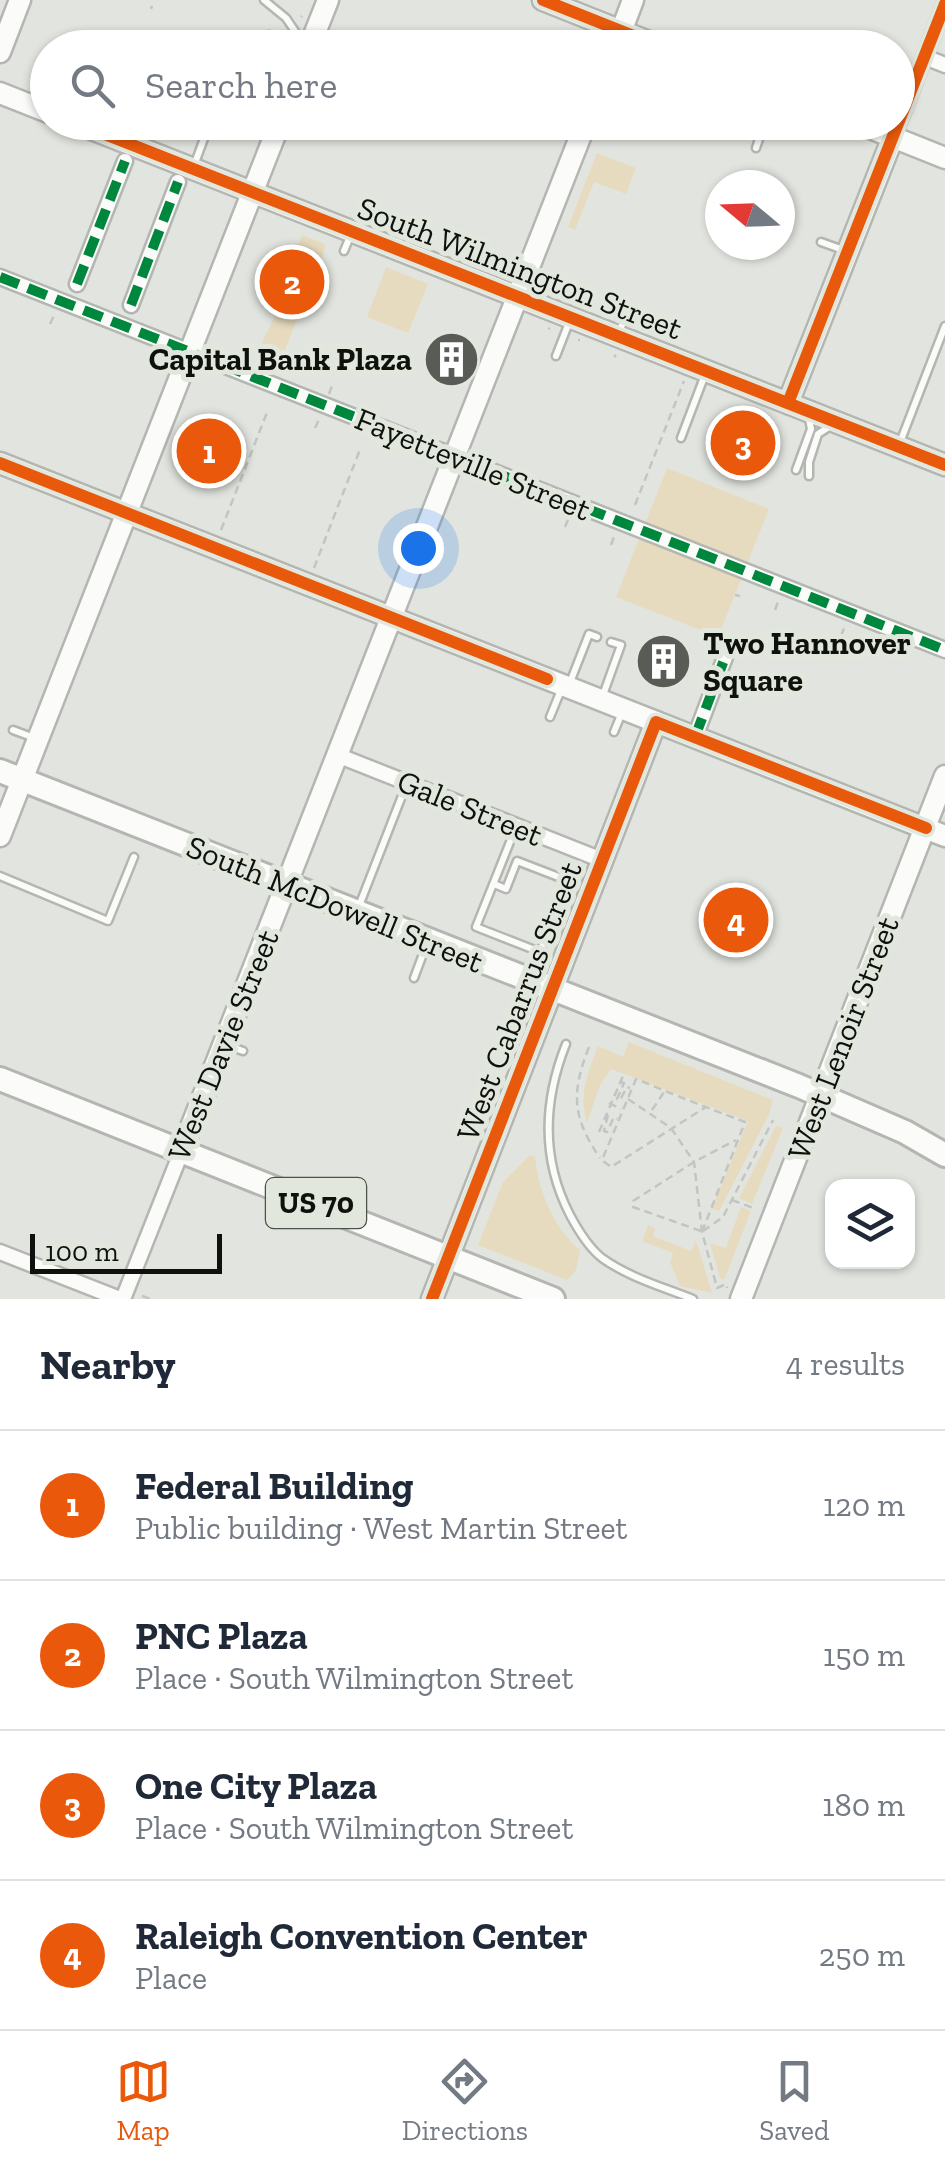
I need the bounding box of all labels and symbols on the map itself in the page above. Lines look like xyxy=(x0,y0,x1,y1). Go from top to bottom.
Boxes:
north arrow xyxy=(705,170,795,260)
street label: South Wilmington Street xyxy=(352,189,688,348)
pin: 2 xyxy=(260,244,324,320)
building icon: Capital Bank Plaza xyxy=(421,329,481,389)
place label: Capital Bank Plaza xyxy=(149,340,412,378)
street label: Fayetteville Street xyxy=(350,399,596,529)
pin: 3 xyxy=(710,406,776,480)
pin: 1 xyxy=(176,414,242,488)
your location xyxy=(393,523,444,574)
place label: Two Hannover Square xyxy=(703,624,911,699)
building icon: Two Hannover Square xyxy=(634,631,694,691)
street label: Gale Street xyxy=(392,762,548,854)
street label: South McDowell Street xyxy=(181,827,489,981)
street label: West Cabarrus Street xyxy=(448,856,590,1146)
pin: 4 xyxy=(704,882,768,958)
street label: West Lenoir Street xyxy=(779,911,907,1165)
street label: West Davie Street xyxy=(159,924,287,1166)
road number: US 70 xyxy=(266,1178,366,1228)
scale bar xyxy=(30,1229,222,1274)

